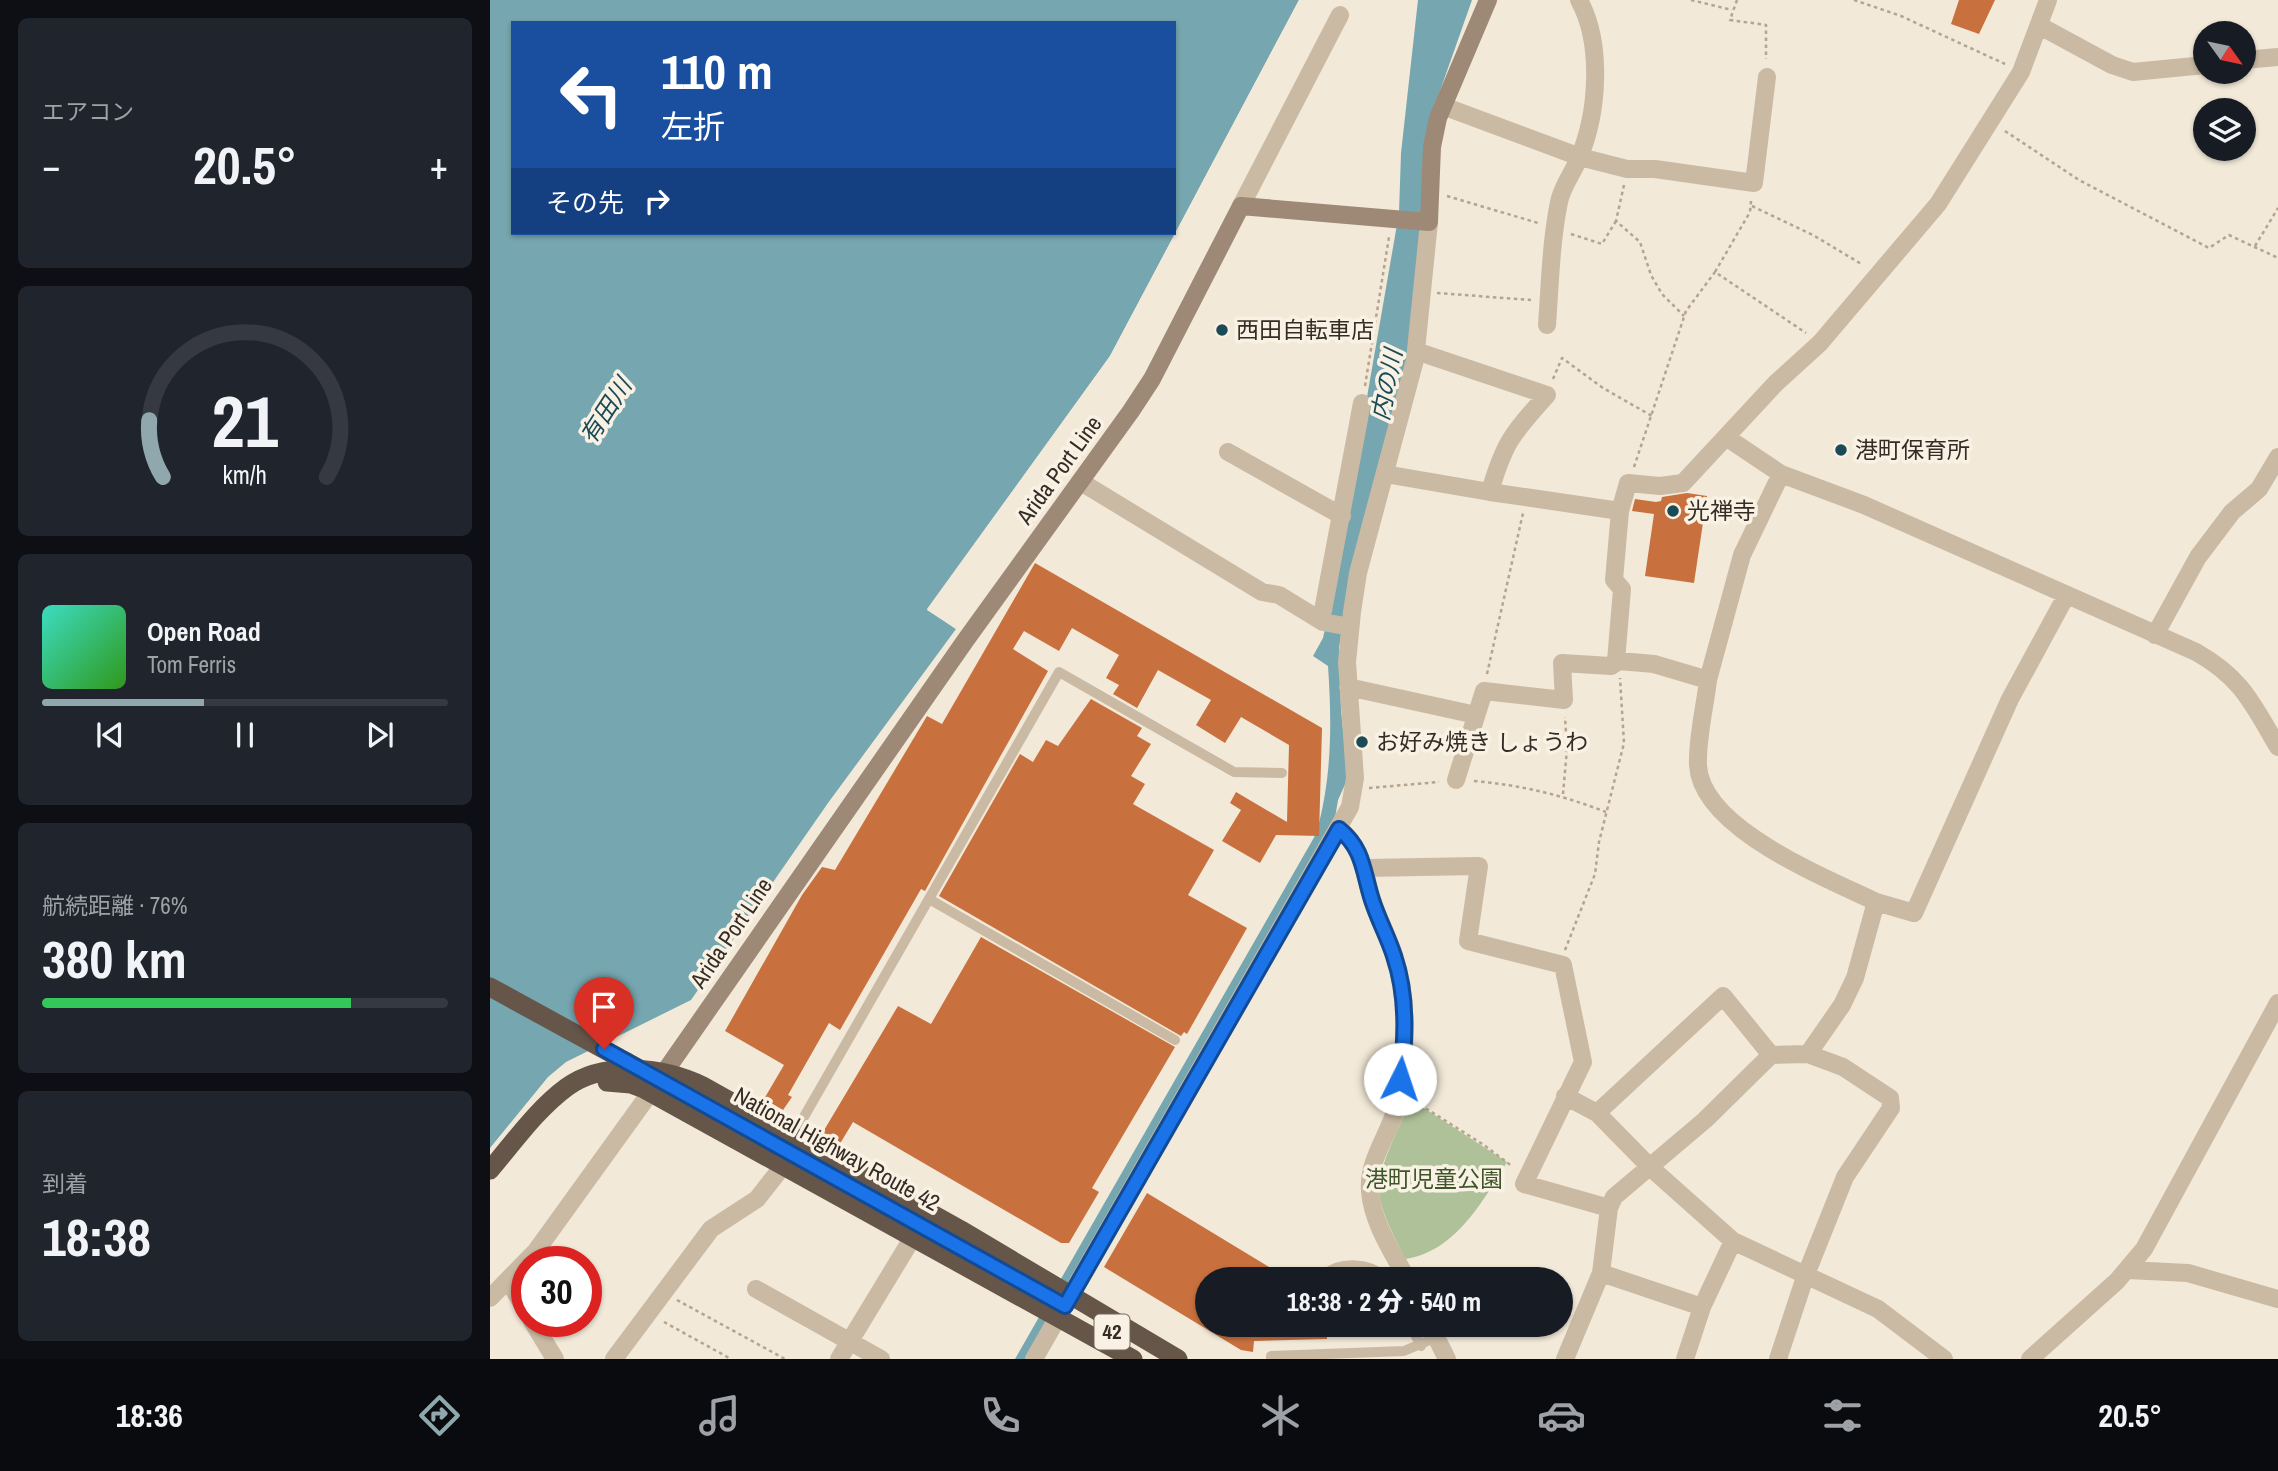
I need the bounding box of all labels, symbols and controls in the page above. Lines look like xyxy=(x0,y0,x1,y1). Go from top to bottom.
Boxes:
north arrow xyxy=(2193,21,2256,84)
map controls xyxy=(2193,21,2256,161)
text: 110 m xyxy=(661,38,773,104)
icon: left xyxy=(546,49,637,140)
text: エアコン xyxy=(42,96,134,127)
button: layers xyxy=(2193,98,2256,161)
text: 左折 xyxy=(661,105,725,148)
text: 20.5° xyxy=(193,130,297,200)
text: − xyxy=(42,140,60,191)
text: + xyxy=(430,140,448,191)
icon: right xyxy=(638,182,676,220)
text: その先 xyxy=(546,185,624,220)
place label: 西田自転車店 xyxy=(1236,314,1374,345)
marker: 西田自転車店 xyxy=(1214,322,1230,338)
water label: 内の川 xyxy=(1363,343,1409,423)
water label: 有田川 xyxy=(572,369,640,449)
text: 21 xyxy=(212,373,279,471)
street label: Arida Port Line xyxy=(1008,409,1108,531)
place label: 港町保育所 xyxy=(1855,434,1970,465)
marker: 港町保育所 xyxy=(1833,442,1849,458)
text: km/h xyxy=(223,458,267,492)
place label: 光禅寺 xyxy=(1687,495,1756,526)
marker: 光禅寺 xyxy=(1665,503,1681,519)
text: Open Road xyxy=(147,614,261,649)
text: Tom Ferris xyxy=(147,649,236,680)
icon: previous xyxy=(91,716,129,754)
icon: pause xyxy=(226,716,264,754)
icon: next xyxy=(361,716,399,754)
place label: お好み焼き しょうわ xyxy=(1376,726,1588,757)
marker: お好み焼き しょうわ xyxy=(1354,734,1370,750)
street label: Arida Port Line xyxy=(682,871,779,995)
text: 航続距離 · 76% xyxy=(42,890,187,921)
text: 380 km xyxy=(42,924,187,994)
pin xyxy=(574,977,634,1049)
icon: arrive xyxy=(585,988,623,1026)
position arrow xyxy=(1363,1042,1437,1116)
street label: National Highway Route 42 xyxy=(729,1079,946,1218)
park label: 港町児童公園 xyxy=(1365,1163,1503,1194)
text: 到着 xyxy=(42,1168,88,1199)
text: 18:38 xyxy=(42,1202,151,1272)
speed limit sign: 30 xyxy=(511,1246,602,1337)
text: 18:38 · 2 分 · 540 m xyxy=(1287,1284,1481,1319)
road number: 42 xyxy=(1094,1314,1130,1350)
icon: directions xyxy=(415,1391,464,1440)
icon: music xyxy=(695,1391,744,1440)
icon: phone xyxy=(976,1391,1025,1440)
icon: climate xyxy=(1256,1391,1305,1440)
icon: car xyxy=(1537,1391,1586,1440)
icon: filters xyxy=(1818,1391,1867,1440)
text: 18:36 xyxy=(116,1394,183,1437)
text: 20.5° xyxy=(2098,1394,2162,1437)

